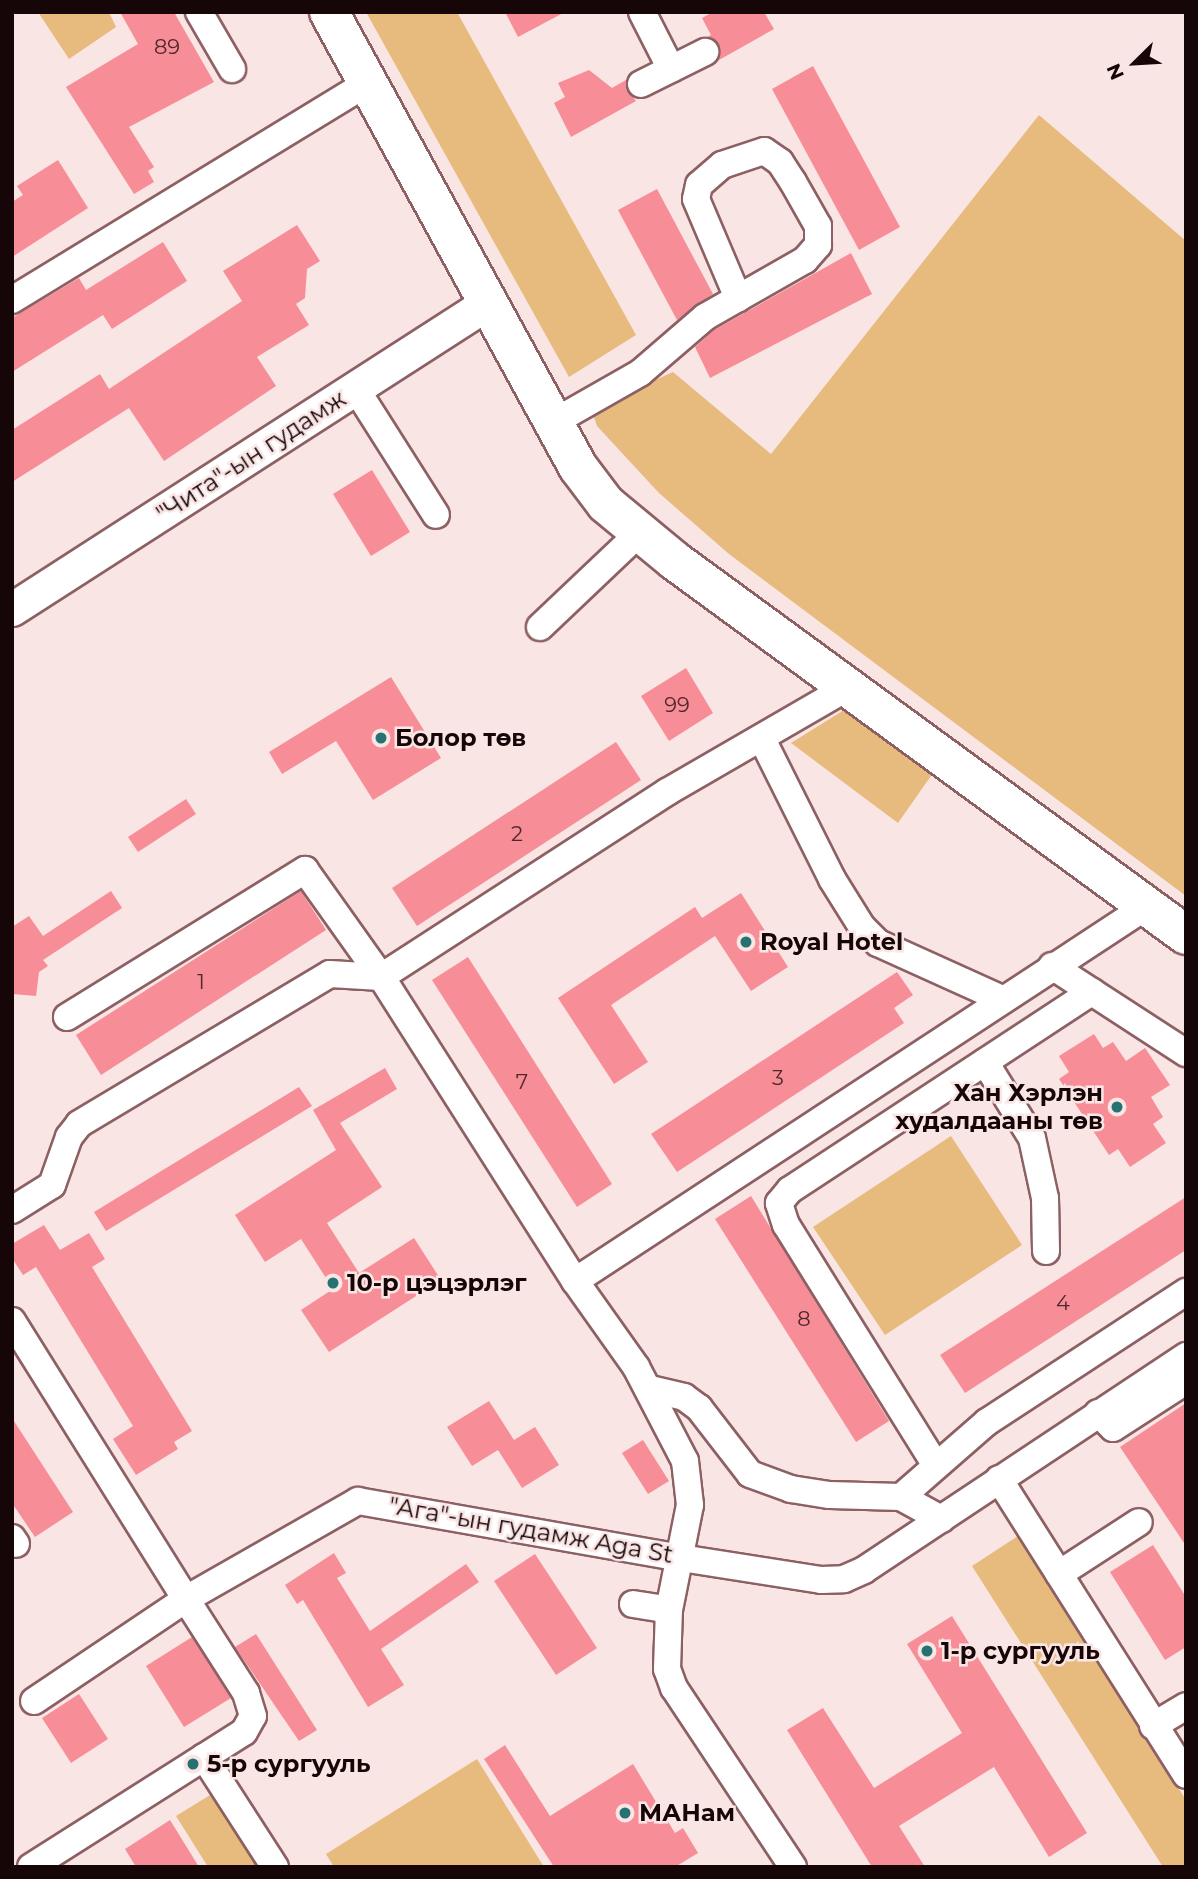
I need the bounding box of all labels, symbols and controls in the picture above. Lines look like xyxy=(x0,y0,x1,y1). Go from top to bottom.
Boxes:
north arrow xyxy=(1100,28,1170,98)
house number: 89 xyxy=(154,34,180,60)
text: N xyxy=(1102,60,1129,83)
street label: "Чита"-ын гудамж xyxy=(151,384,351,528)
house number: 99 xyxy=(664,692,690,718)
place label: Болор төв xyxy=(395,724,526,752)
marker: Болор төв xyxy=(373,730,389,746)
house number: 2 xyxy=(511,821,523,847)
place label: Royal Hotel xyxy=(760,928,903,956)
marker: Royal Hotel xyxy=(738,934,754,950)
house number: 1 xyxy=(197,969,205,995)
house number: 3 xyxy=(772,1065,784,1091)
house number: 7 xyxy=(516,1069,528,1095)
place label: Хан Хэрлэн худалдааны төв xyxy=(895,1079,1103,1135)
marker: Хан Хэрлэн худалдааны төв xyxy=(1109,1099,1125,1115)
place label: 10-р цэцэрлэг xyxy=(347,1269,527,1297)
marker: 10-р цэцэрлэг xyxy=(325,1275,341,1291)
house number: 4 xyxy=(1056,1290,1070,1316)
house number: 8 xyxy=(797,1306,811,1332)
street label: "Ага"-ын гудамж Aga St xyxy=(387,1491,675,1569)
place label: 1-р сургууль xyxy=(941,1637,1100,1665)
marker: 1-р сургууль xyxy=(919,1643,935,1659)
place label: 5-р сургууль xyxy=(207,1750,371,1778)
marker: 5-р сургууль xyxy=(185,1756,201,1772)
place label: МАНам xyxy=(639,1799,735,1827)
marker: МАНам xyxy=(617,1805,633,1821)

